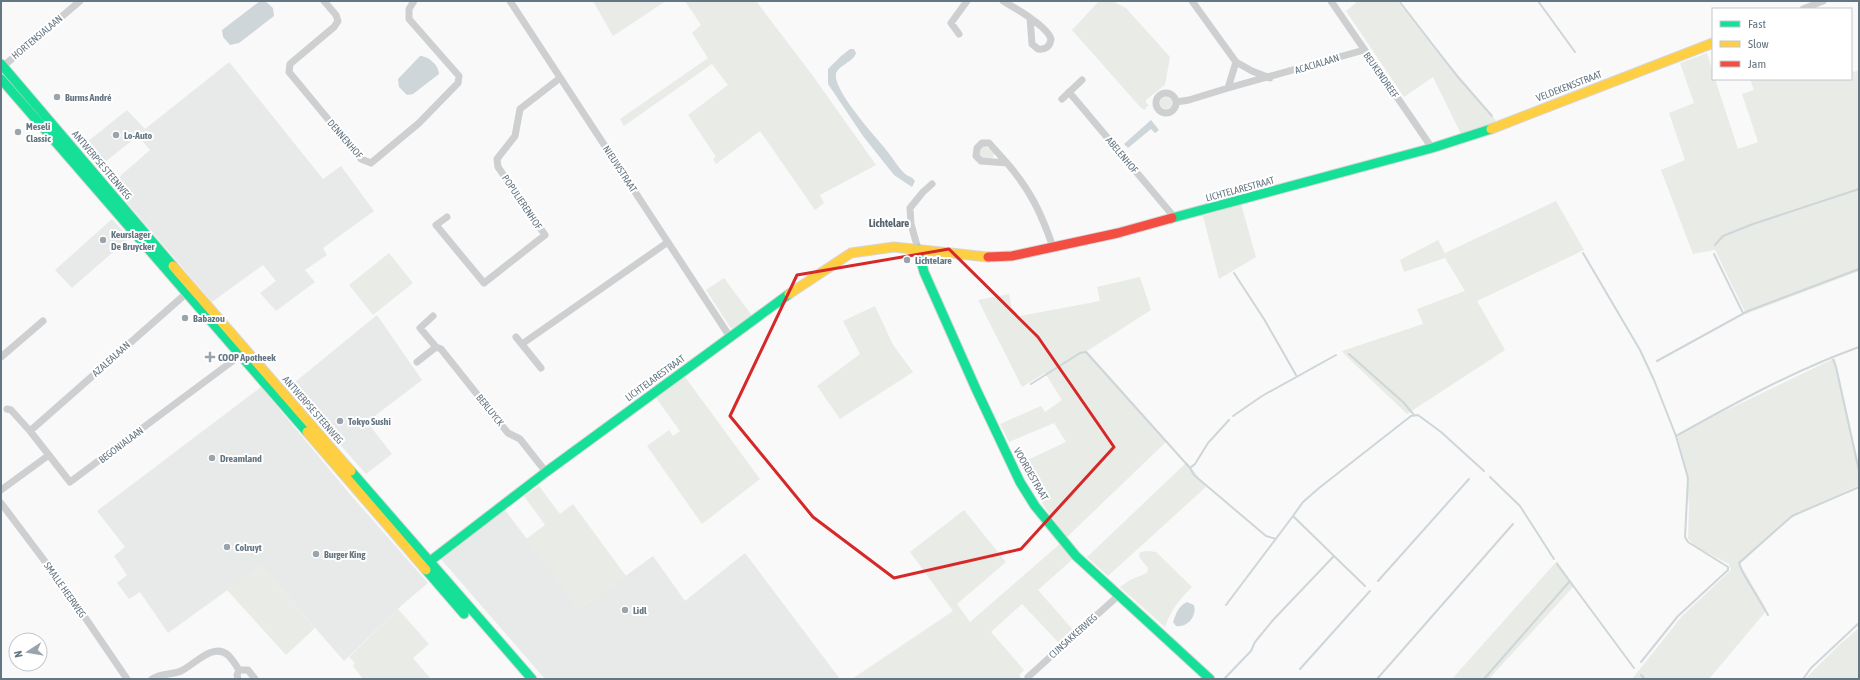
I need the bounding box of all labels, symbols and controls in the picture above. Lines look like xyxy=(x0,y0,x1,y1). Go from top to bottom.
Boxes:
legend xyxy=(1712,8,1852,80)
street label: HORTENSIALAAN xyxy=(10,13,65,61)
text: Fast xyxy=(1748,17,1766,31)
text: Slow xyxy=(1748,37,1769,51)
street label: BEUKENDREEF xyxy=(1361,50,1401,100)
street label: ACACIALAAN xyxy=(1293,52,1341,76)
text: Jam xyxy=(1748,57,1766,71)
street label: VELDEKENSSTRAAT xyxy=(1535,68,1604,104)
marker: Burms André xyxy=(52,92,62,102)
place label: Burms André xyxy=(65,92,112,103)
street label: DENNENHOF xyxy=(325,117,365,161)
place label: Meseli Classic xyxy=(26,121,51,144)
marker: Meseli Classic xyxy=(13,127,23,137)
street label: ANTWERPSE STEENWEG xyxy=(70,128,134,202)
marker: Lo-Auto xyxy=(111,130,121,140)
place label: Lo-Auto xyxy=(124,130,153,141)
street label: ABELENHOF xyxy=(1104,135,1140,175)
street label: NIEUWSTRAAT xyxy=(601,144,639,195)
street label: POPULIERENHOF xyxy=(500,173,544,231)
street label: LICHTELARESTRAAT xyxy=(1204,174,1276,203)
district label: Lichtelare xyxy=(869,217,909,229)
place label: Keurslager De Bruycker xyxy=(111,229,155,252)
marker: Keurslager De Bruycker xyxy=(98,235,108,245)
marker: Lichtelare xyxy=(902,255,912,265)
place label: Lichtelare xyxy=(915,255,952,266)
marker: Babazou xyxy=(180,313,190,323)
place label: Babazou xyxy=(193,313,225,324)
street label: AZALEALAAN xyxy=(90,339,132,379)
marker: COOP Apotheek xyxy=(205,352,215,362)
place label: COOP Apotheek xyxy=(218,352,276,363)
street label: LICHTELARESTRAAT xyxy=(623,352,687,403)
street label: ANTWERPSE STEENWEG xyxy=(281,374,345,446)
street label: BERLUYCK xyxy=(474,392,506,428)
marker: Tokyo Sushi xyxy=(335,416,345,426)
place label: Tokyo Sushi xyxy=(348,416,391,427)
street label: BEGONIALAAN xyxy=(97,425,146,465)
street label: VOORDESTRAAT xyxy=(1012,446,1051,503)
marker: Dreamland xyxy=(207,453,217,463)
place label: Dreamland xyxy=(220,453,262,464)
marker: Colruyt xyxy=(222,542,232,552)
place label: Colruyt xyxy=(235,542,262,553)
marker: Burger King xyxy=(311,549,321,559)
place label: Burger King xyxy=(324,549,366,560)
street label: SMALLE HEERWEG xyxy=(42,560,88,620)
marker: Lidl xyxy=(620,605,630,615)
place label: Lidl xyxy=(633,605,647,616)
street label: CIJNSAKKERWEG xyxy=(1047,611,1099,661)
north arrow xyxy=(8,632,48,672)
text: N xyxy=(12,650,25,659)

